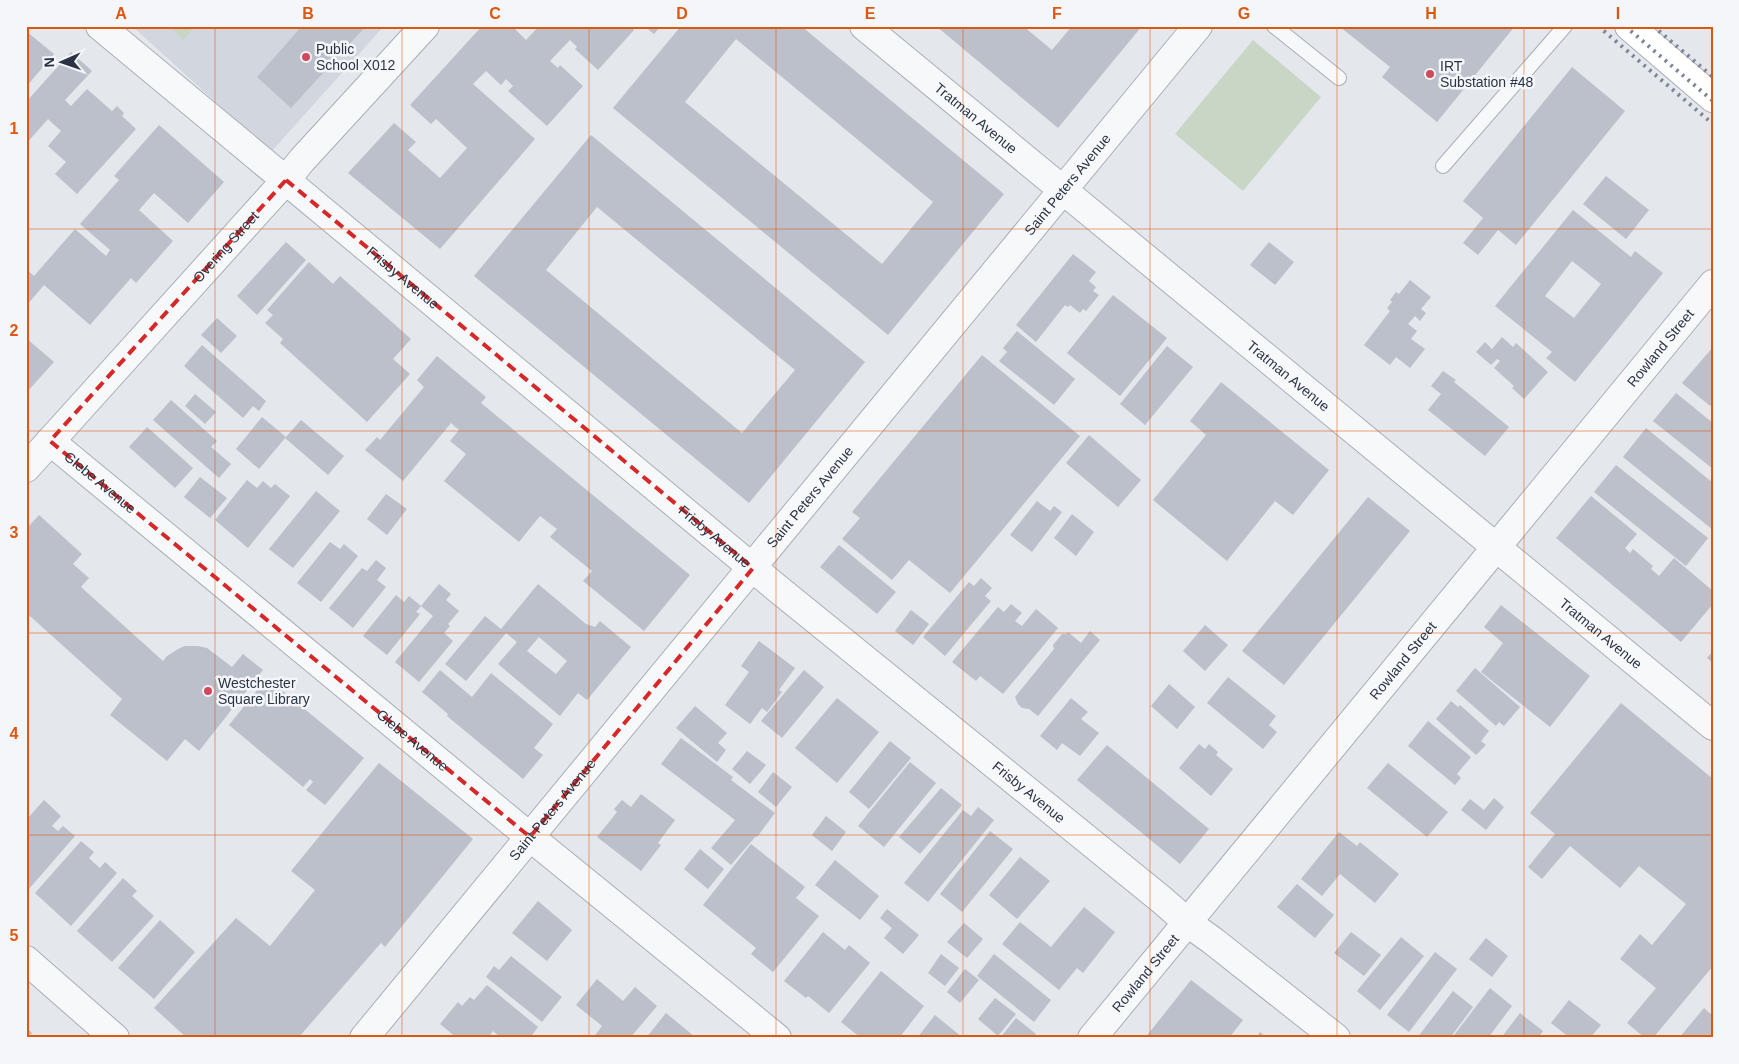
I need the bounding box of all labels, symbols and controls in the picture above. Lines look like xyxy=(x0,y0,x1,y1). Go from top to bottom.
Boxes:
text: A xyxy=(115,5,127,22)
text: B xyxy=(302,5,314,22)
text: C xyxy=(489,5,501,22)
text: D xyxy=(676,5,688,22)
text: E xyxy=(865,5,876,22)
text: F xyxy=(1052,5,1062,22)
text: G xyxy=(1238,5,1250,22)
text: H xyxy=(1425,5,1437,22)
text: I xyxy=(1616,5,1620,22)
north arrow xyxy=(38,38,88,88)
place label: Public School X012 xyxy=(316,41,396,73)
marker: Public School X012 xyxy=(300,51,312,63)
text: N xyxy=(41,57,57,68)
place label: IRT Substation #48 xyxy=(1440,58,1534,90)
marker: IRT Substation #48 xyxy=(1424,68,1436,80)
street label: Tratman Avenue xyxy=(931,80,1021,157)
text: 1 xyxy=(10,120,19,137)
street label: Saint Peters Avenue xyxy=(1021,130,1114,238)
street label: Overing Street xyxy=(189,208,262,286)
street label: Frisby Avenue xyxy=(364,243,442,312)
street label: Rowland Street xyxy=(1624,306,1697,390)
text: 2 xyxy=(10,322,19,339)
street label: Tratman Avenue xyxy=(1244,337,1333,415)
street label: Saint Peters Avenue xyxy=(763,443,856,551)
street label: Glebe Avenue xyxy=(61,448,139,517)
street label: Frisby Avenue xyxy=(676,502,754,571)
text: 3 xyxy=(10,524,19,541)
street label: Tratman Avenue xyxy=(1556,595,1645,672)
street label: Rowland Street xyxy=(1366,618,1440,703)
place label: Westchester Square Library xyxy=(218,675,310,707)
marker: Westchester Square Library xyxy=(202,685,214,697)
street label: Glebe Avenue xyxy=(374,706,452,774)
text: 4 xyxy=(10,725,19,742)
street label: Saint Peters Avenue xyxy=(506,755,599,864)
street label: Frisby Avenue xyxy=(989,758,1068,826)
text: 5 xyxy=(10,927,19,944)
street label: Rowland Street xyxy=(1109,931,1182,1015)

